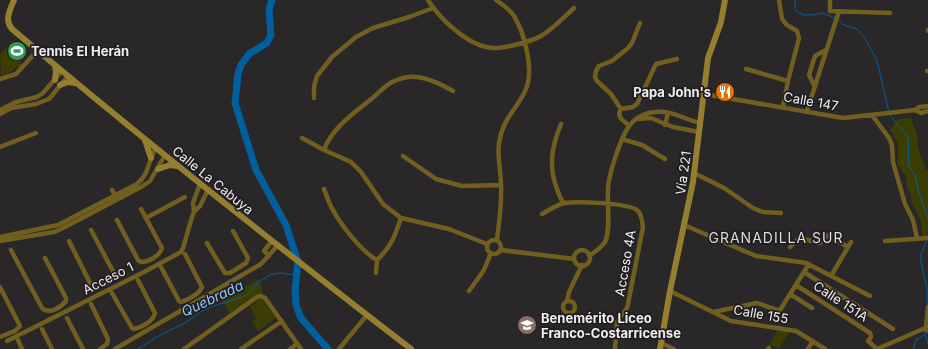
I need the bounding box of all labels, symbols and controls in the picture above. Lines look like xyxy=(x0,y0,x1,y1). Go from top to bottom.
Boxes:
sports icon: Tennis El Herán xyxy=(6,40,28,62)
place label: Tennis El Herán xyxy=(31,43,129,59)
restaurant icon: Papa John's xyxy=(714,81,736,103)
place label: Papa John's xyxy=(633,84,711,100)
street label: Calle 147 xyxy=(782,88,840,114)
street label: Calle La Cabuya xyxy=(169,142,257,218)
street label: Vía 221 xyxy=(672,150,694,196)
street label: Acceso 4A xyxy=(611,229,639,297)
district label: GRANADILLA SUR xyxy=(708,229,844,246)
street label: Acceso 1 xyxy=(80,258,136,298)
water label: Quebrada xyxy=(178,276,246,320)
street label: Calle 151A xyxy=(811,277,871,325)
street label: Calle 155 xyxy=(732,301,790,327)
place label: Benemérito Liceo Franco-Costarricense xyxy=(541,310,681,341)
school or university icon: Benemérito Liceo Franco-Costarricense xyxy=(516,314,538,336)

